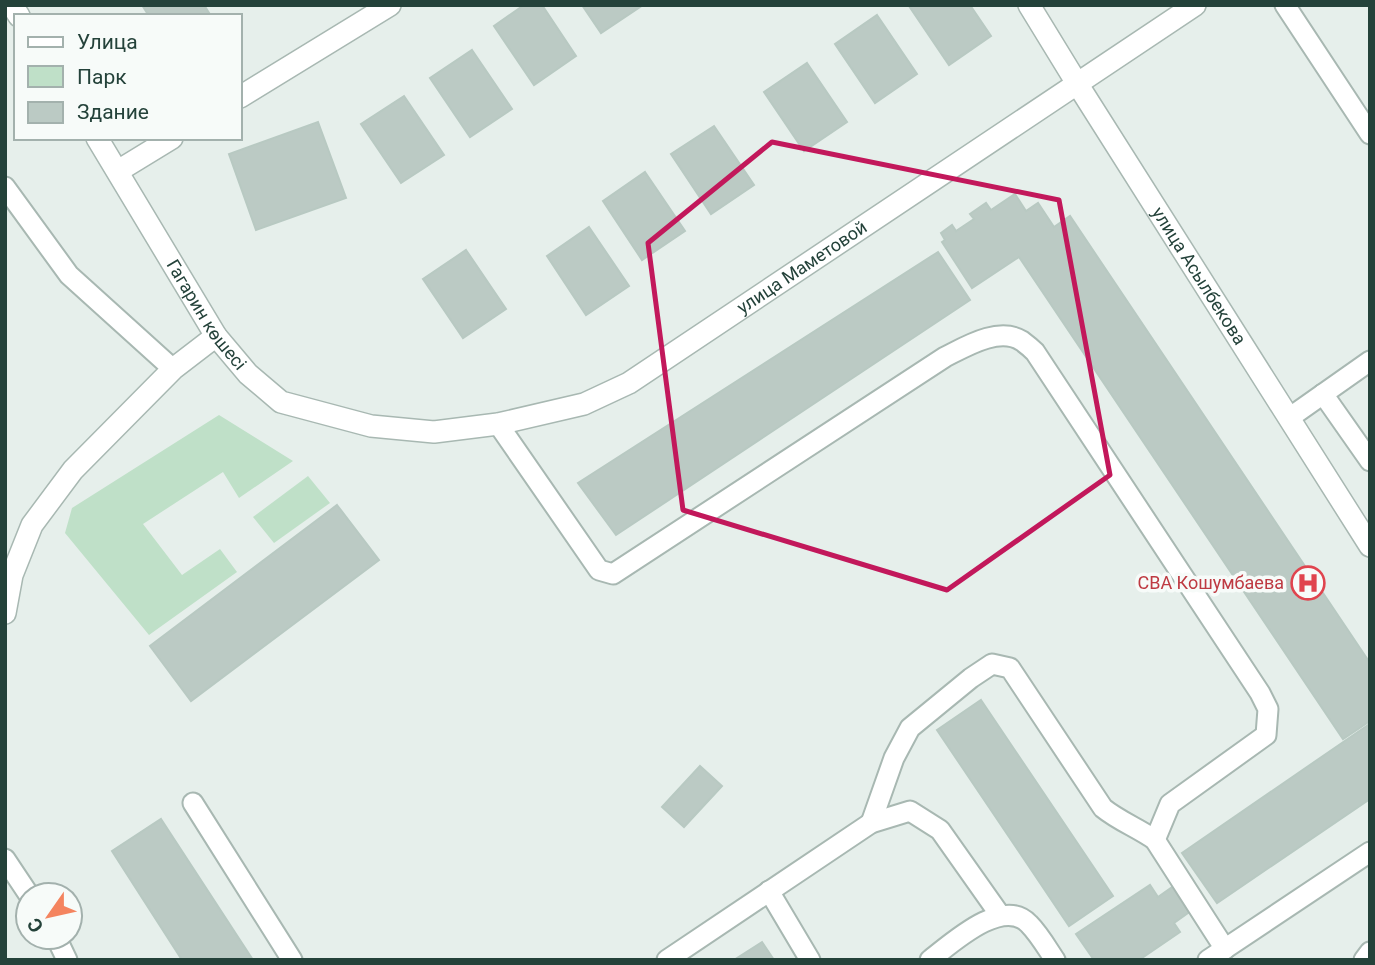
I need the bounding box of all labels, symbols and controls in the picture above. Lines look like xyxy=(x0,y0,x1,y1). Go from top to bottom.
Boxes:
legend xyxy=(14,14,242,140)
text: Улица xyxy=(77,30,138,54)
text: Парк xyxy=(77,65,127,89)
text: Здание xyxy=(77,100,149,124)
street label: улица Асылбекова xyxy=(1148,203,1251,348)
street label: улица Маметовой xyxy=(733,216,871,318)
street label: Гагарин көшесі xyxy=(162,256,251,374)
hospital icon: СВА Кошумбаева xyxy=(1289,564,1327,602)
place label: СВА Кошумбаева xyxy=(1137,572,1284,593)
north arrow xyxy=(14,881,84,951)
text: С xyxy=(22,914,48,937)

